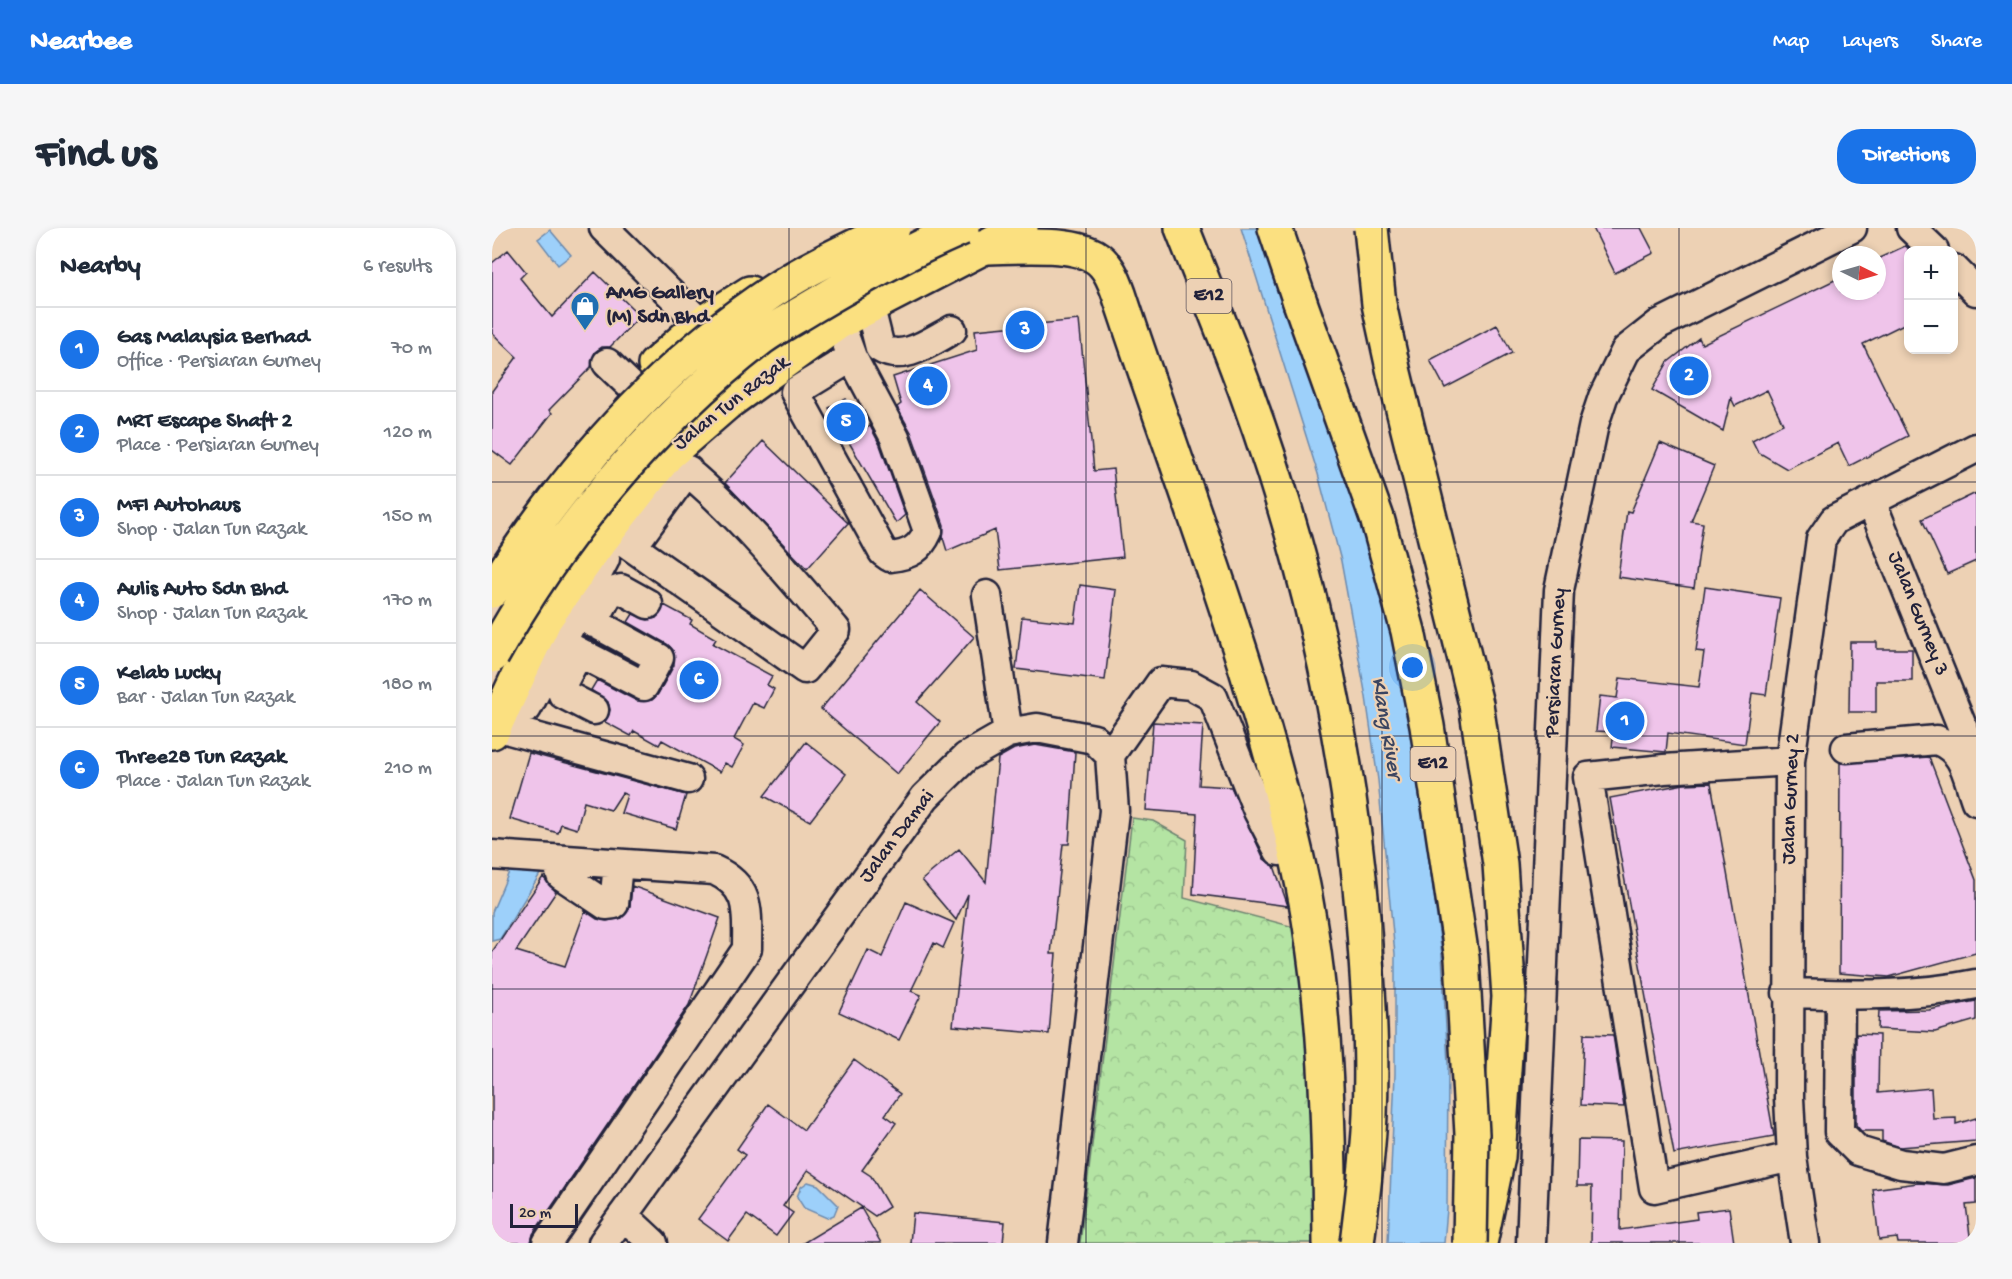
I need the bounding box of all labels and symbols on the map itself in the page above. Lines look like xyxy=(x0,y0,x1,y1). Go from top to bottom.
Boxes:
north arrow xyxy=(1832,246,1886,300)
road number: E12 xyxy=(1186,279,1232,313)
place label: AMG Gallery (M) Sdn Bhd xyxy=(605,282,715,331)
shop icon: AMG Gallery (M) Sdn Bhd xyxy=(569,290,601,332)
pin: 3 xyxy=(1006,308,1044,352)
street label: Jalan Tun Razak xyxy=(669,349,797,457)
pin: 2 xyxy=(1670,354,1708,398)
pin: 4 xyxy=(908,364,948,408)
pin: 5 xyxy=(826,400,866,444)
street label: Jalan Gurney 3 xyxy=(1881,548,1953,680)
street label: Persiaran Gurney xyxy=(1541,588,1573,739)
your location xyxy=(1398,653,1427,682)
pin: 6 xyxy=(680,658,718,702)
water label: Klang River xyxy=(1363,675,1407,785)
pin: 1 xyxy=(1606,698,1644,744)
street label: Jalan Gurney 2 xyxy=(1777,733,1807,865)
road number: E12 xyxy=(1410,747,1456,781)
street label: Jalan Damai xyxy=(855,785,941,889)
scale bar xyxy=(510,1201,578,1228)

